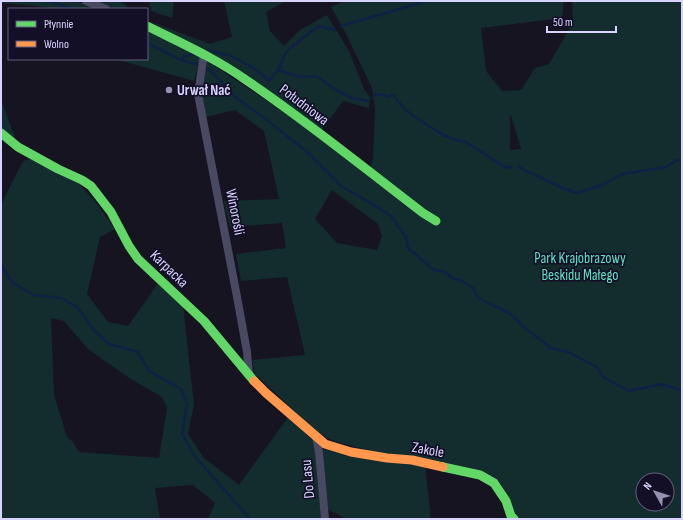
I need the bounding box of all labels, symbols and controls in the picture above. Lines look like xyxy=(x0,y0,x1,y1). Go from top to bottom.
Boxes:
legend xyxy=(8,8,148,60)
scale bar xyxy=(547,8,616,34)
text: 50 m xyxy=(553,15,573,30)
text: Płynnie xyxy=(44,17,74,32)
text: Wolno xyxy=(44,37,69,52)
street label: Południowa xyxy=(275,80,333,130)
place label: Urwał Nać xyxy=(177,81,231,100)
marker: Urwał Nać xyxy=(164,85,174,95)
street label: Winorośli xyxy=(221,187,249,237)
street label: Karpacka xyxy=(146,246,192,292)
park label: Park Krajobrazowy Beskidu Małego xyxy=(534,249,626,285)
street label: Zakole xyxy=(410,438,446,462)
street label: Do Lasu xyxy=(297,459,319,499)
north arrow xyxy=(635,472,675,512)
text: N xyxy=(641,480,655,492)

